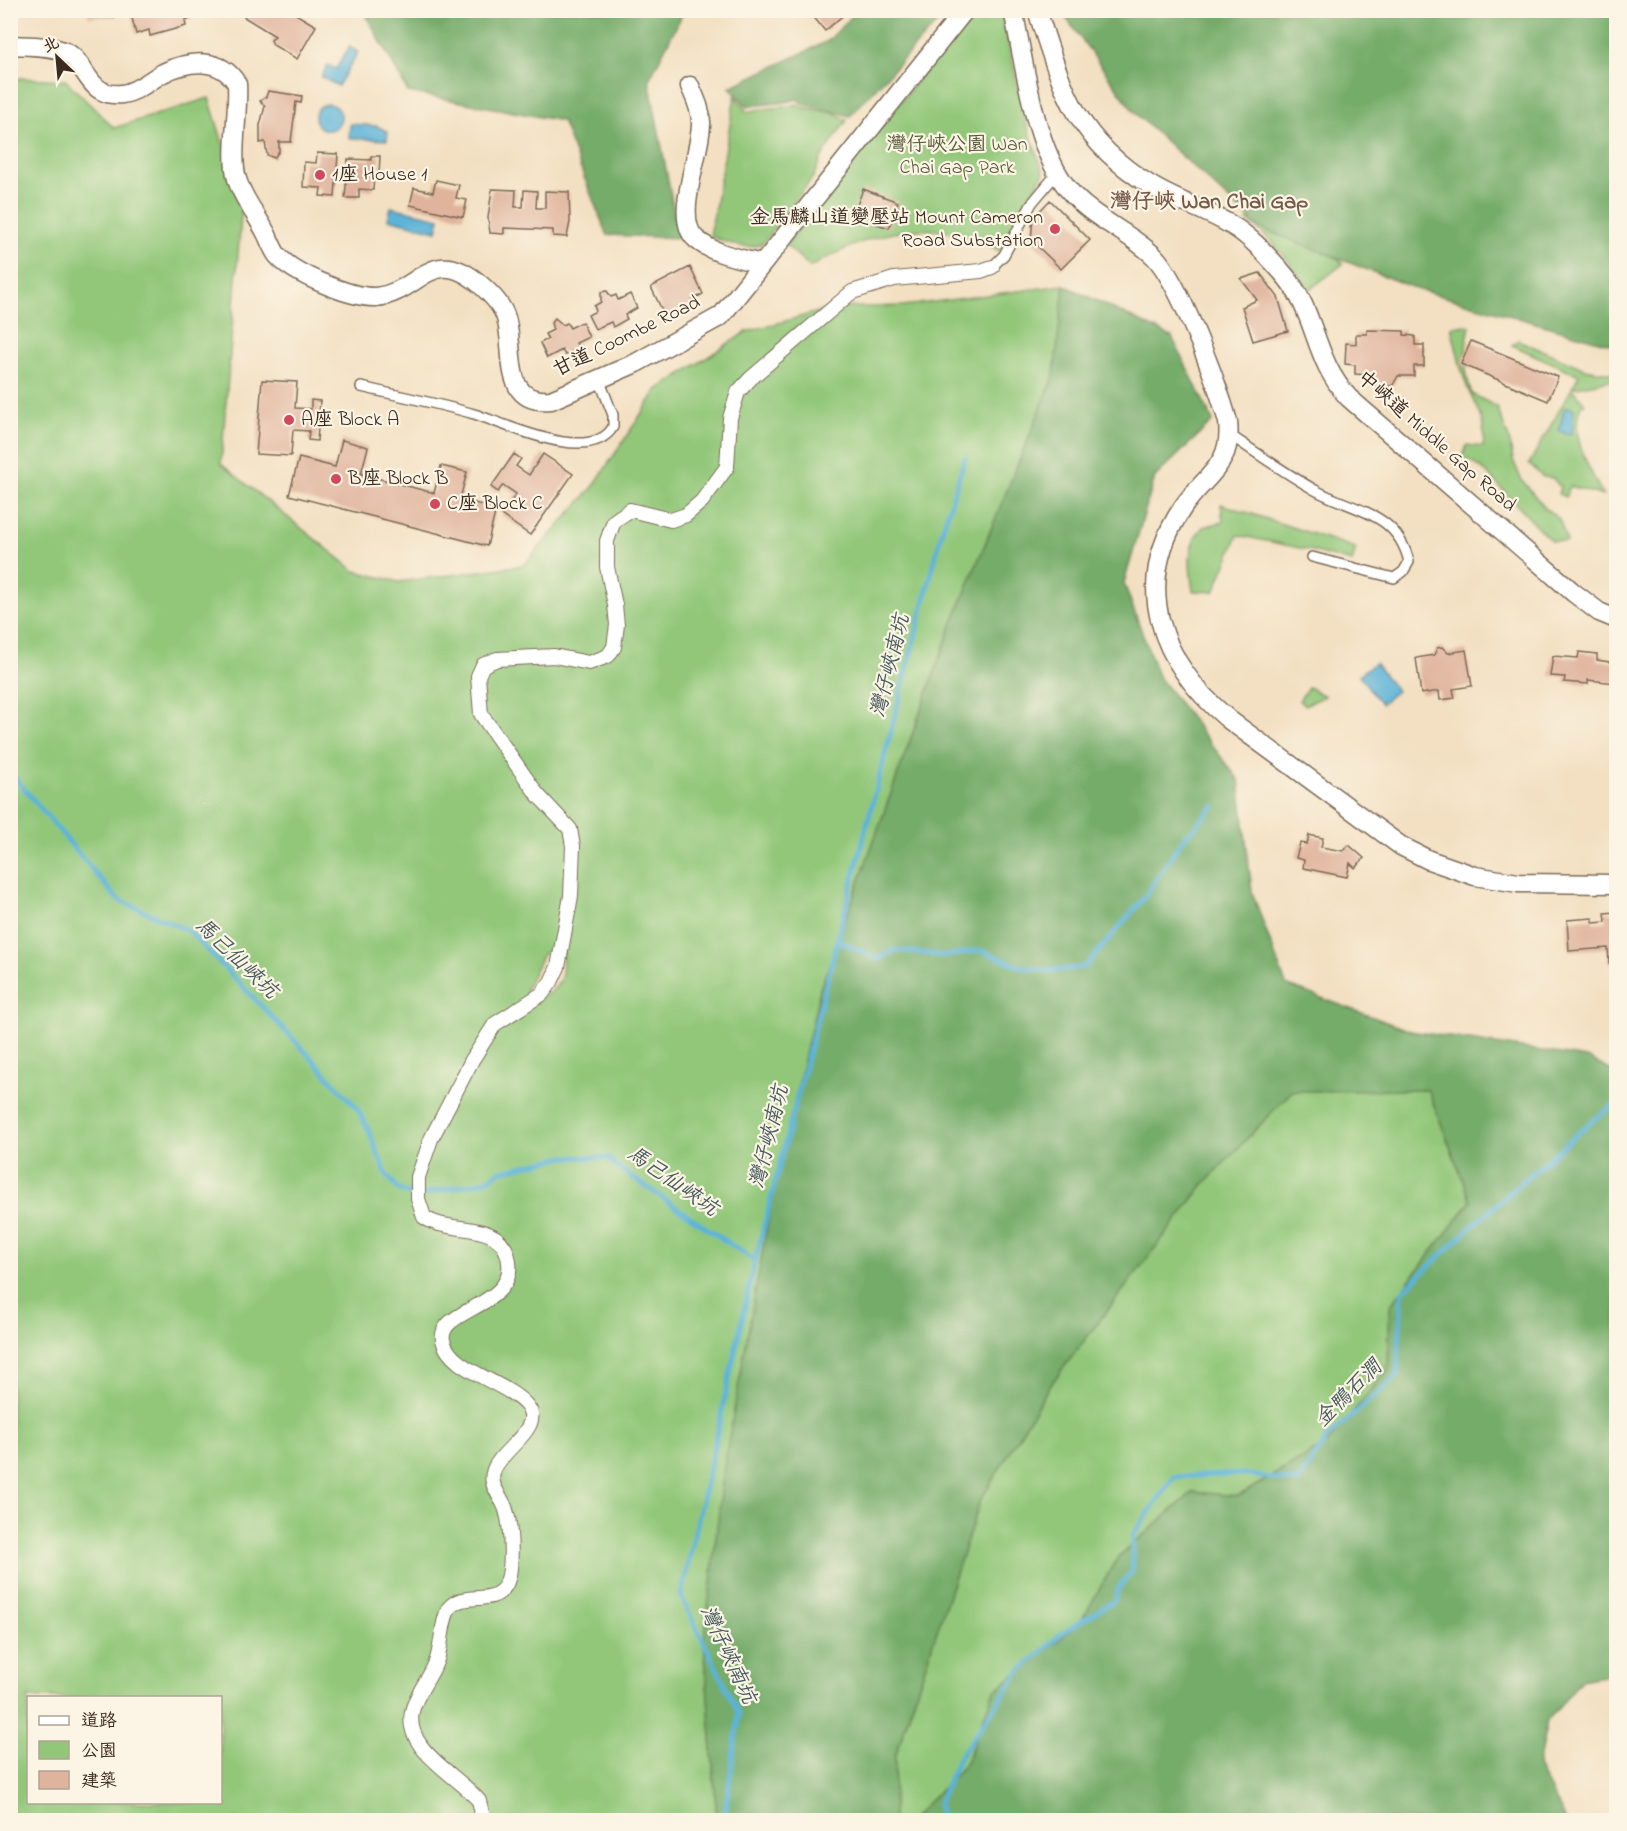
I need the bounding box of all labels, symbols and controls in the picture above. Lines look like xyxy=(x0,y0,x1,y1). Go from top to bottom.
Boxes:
north arrow xyxy=(27,27,87,87)
text: 北 xyxy=(39,31,64,60)
park label: 灣仔峽公園 Wan Chai Gap Park xyxy=(886,131,1028,183)
place label: 1座 House 1 xyxy=(332,161,427,190)
marker: 1座 House 1 xyxy=(313,168,327,182)
district label: 灣仔峽 Wan Chai Gap xyxy=(1110,187,1308,219)
place label: 金馬麟山道變壓站 Mount Cameron Road Substation xyxy=(750,204,1043,256)
marker: 金馬麟山道變壓站 Mount Cameron Road Substation xyxy=(1048,222,1062,236)
street label: 甘道 Coombe Road xyxy=(549,289,705,385)
street label: 中峽道 Middle Gap Road xyxy=(1350,364,1522,520)
place label: A座 Block A xyxy=(301,406,399,435)
marker: A座 Block A xyxy=(282,413,296,427)
place label: B座 Block B xyxy=(347,465,449,494)
marker: B座 Block B xyxy=(329,472,343,486)
place label: C座 Block C xyxy=(447,490,543,519)
marker: C座 Block C xyxy=(428,497,442,511)
water label: 灣仔峽南坑 xyxy=(864,609,919,721)
water label: 馬己仙峽坑 xyxy=(188,912,286,1008)
water label: 灣仔峽南坑 xyxy=(743,1080,798,1192)
water label: 馬己仙峽坑 xyxy=(620,1140,725,1226)
water label: 金鴨石澗 xyxy=(1309,1352,1391,1434)
water label: 灣仔峽南坑 xyxy=(691,1601,764,1711)
legend xyxy=(27,1696,222,1804)
text: 道路 xyxy=(81,1709,117,1735)
text: 公園 xyxy=(81,1739,117,1765)
text: 建築 xyxy=(81,1769,117,1795)

